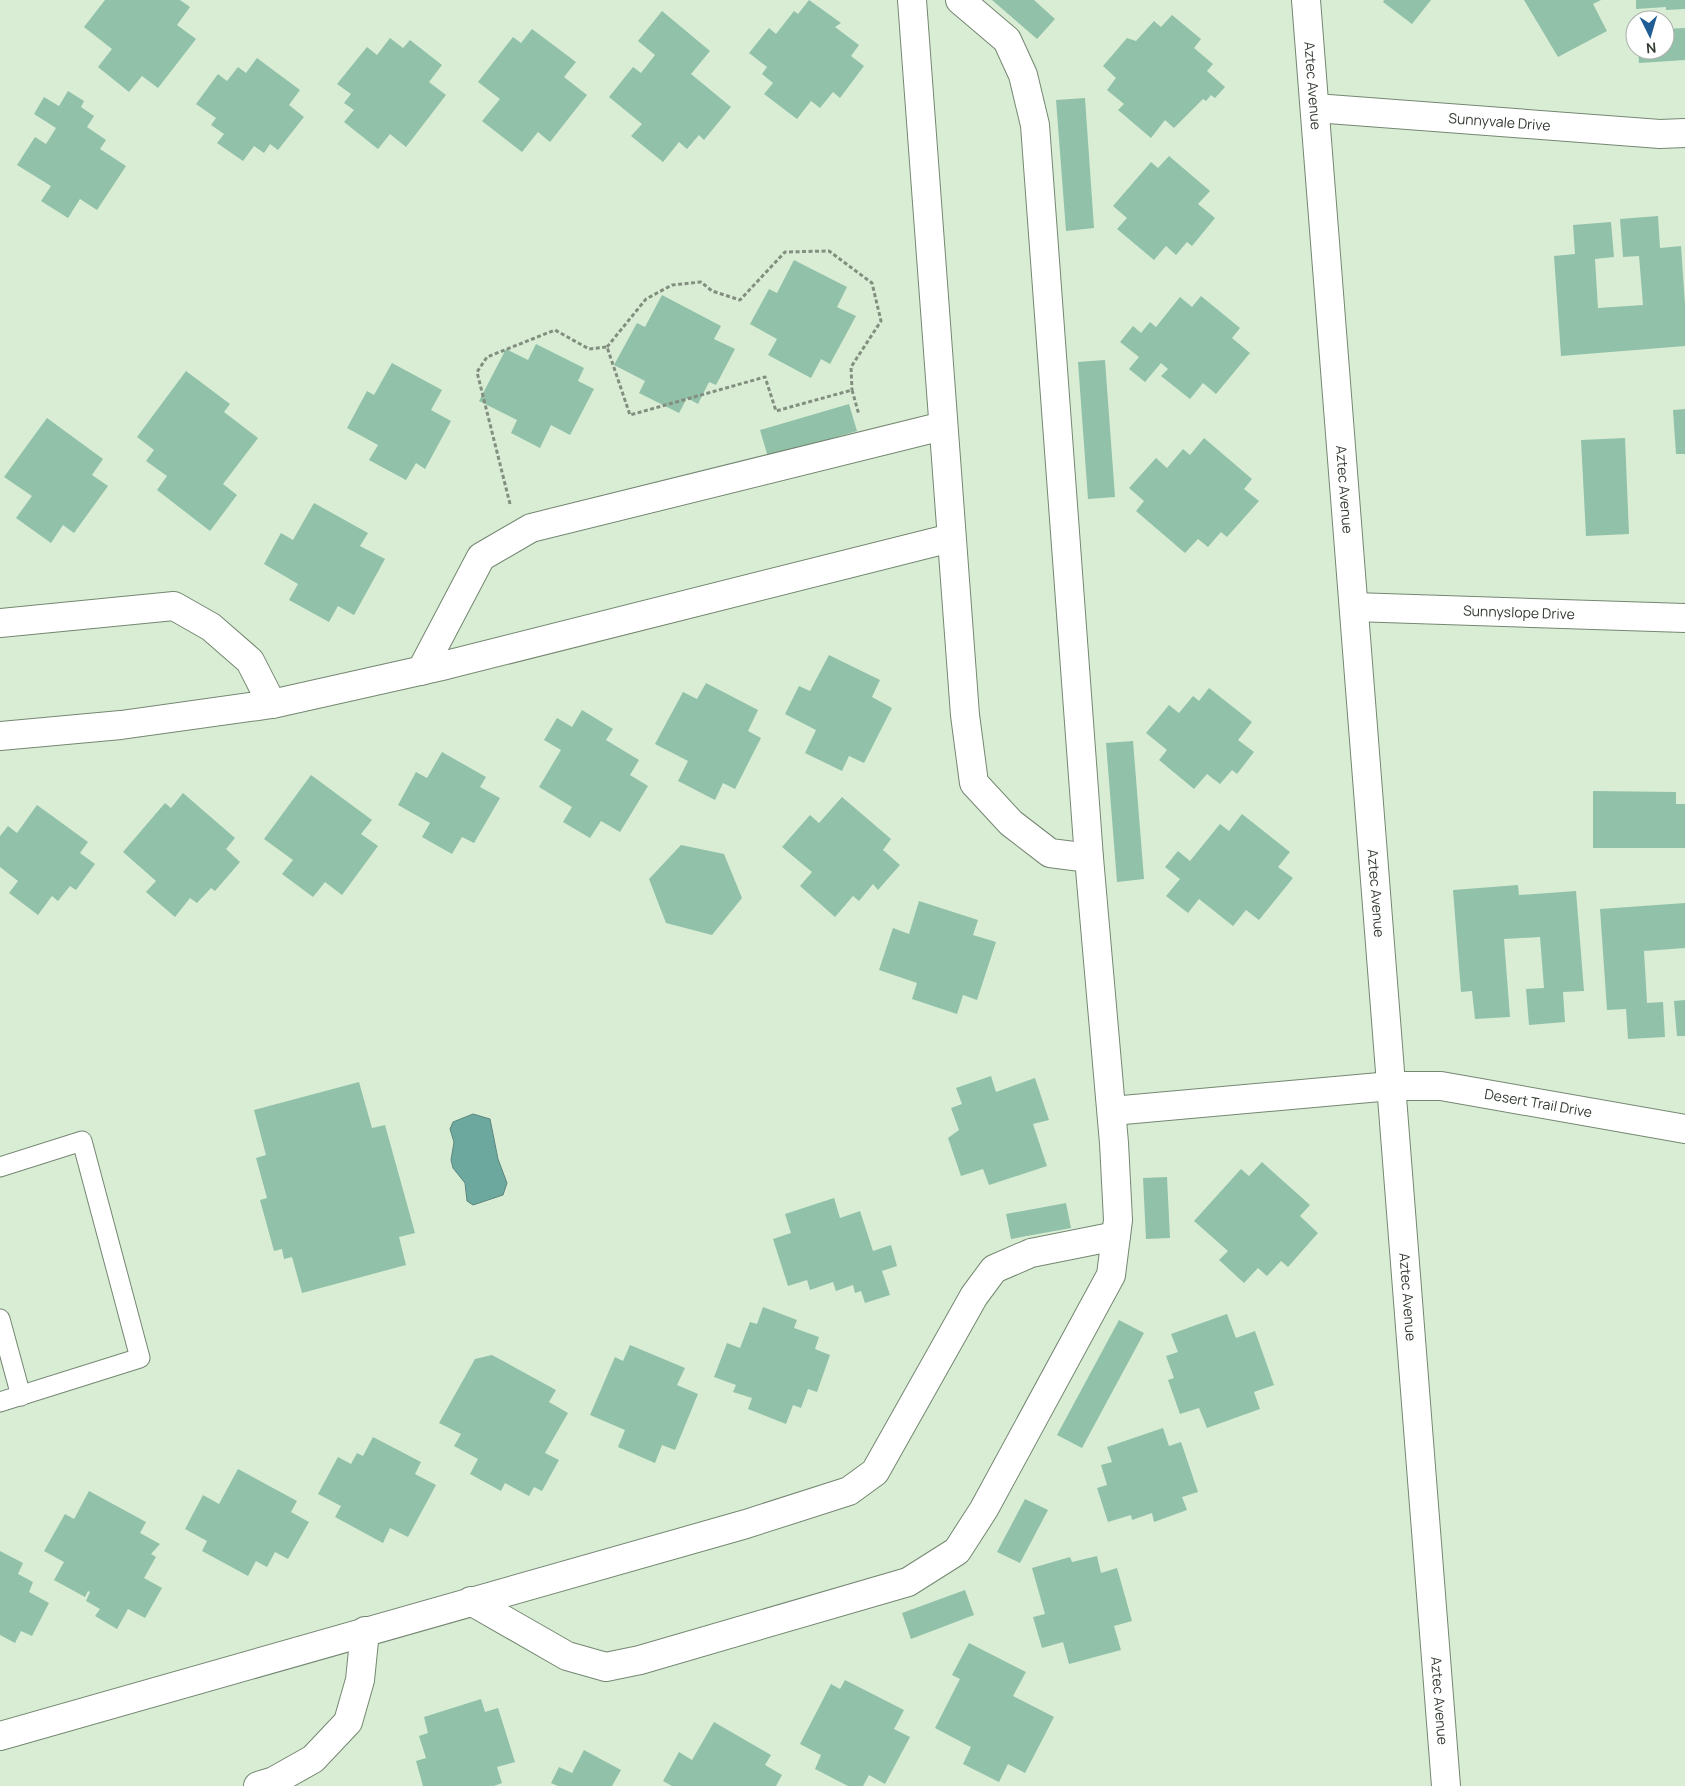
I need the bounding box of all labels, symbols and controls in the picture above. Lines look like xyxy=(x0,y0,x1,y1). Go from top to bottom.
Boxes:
north arrow xyxy=(1625,10,1675,60)
text: N xyxy=(1645,39,1657,58)
street label: Aztec Avenue xyxy=(1300,41,1326,130)
street label: Sunnyvale Drive xyxy=(1448,108,1551,135)
street label: Aztec Avenue xyxy=(1332,445,1358,534)
street label: Sunnyslope Drive xyxy=(1463,601,1575,623)
street label: Aztec Avenue xyxy=(1364,848,1389,938)
street label: Desert Trail Drive xyxy=(1483,1084,1594,1121)
street label: Aztec Avenue xyxy=(1395,1252,1421,1342)
street label: Aztec Avenue xyxy=(1427,1656,1453,1746)

